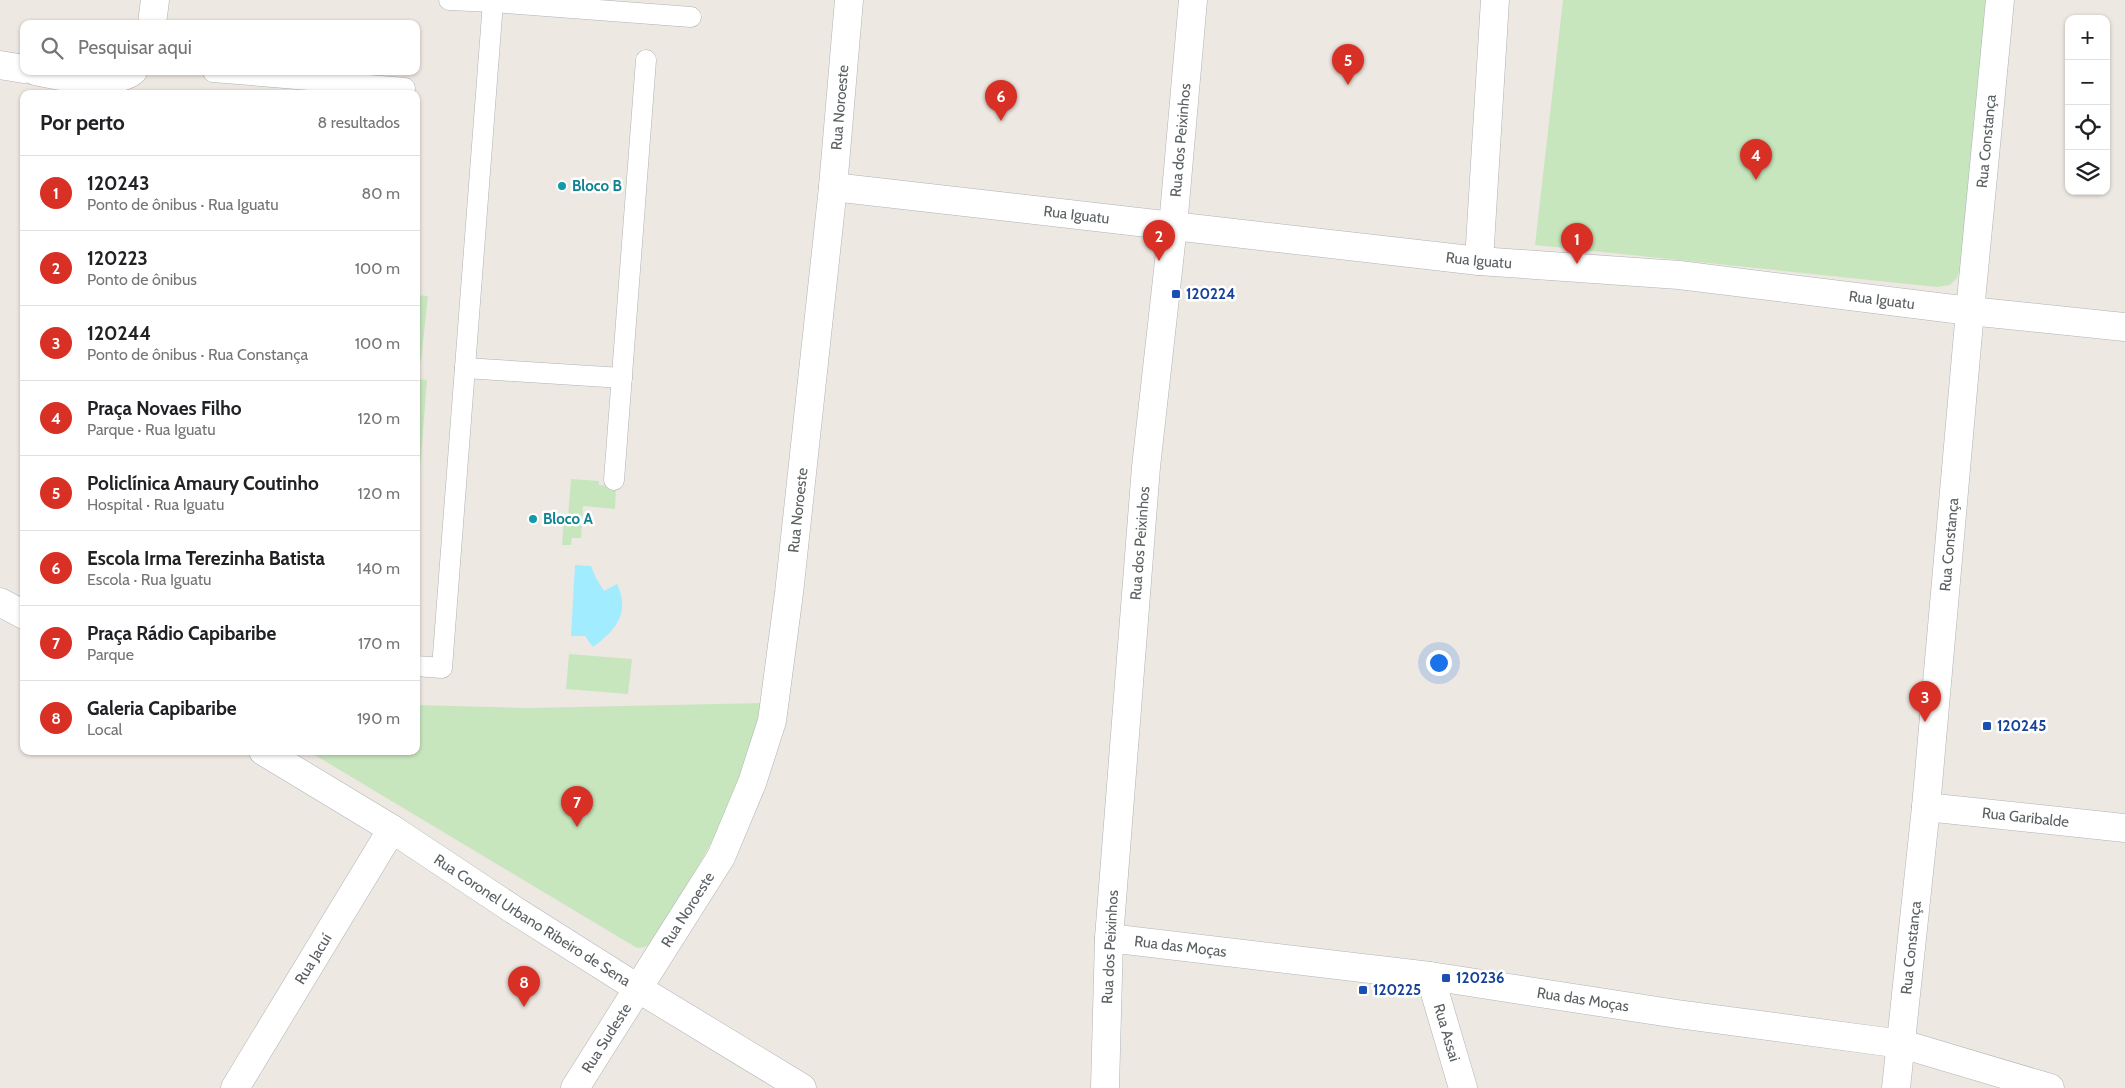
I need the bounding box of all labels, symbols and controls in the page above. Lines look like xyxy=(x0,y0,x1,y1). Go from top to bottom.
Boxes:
map controls xyxy=(2065,15,2110,195)
button: + xyxy=(2065,15,2110,60)
search box xyxy=(20,20,420,75)
icon: search xyxy=(38,34,66,62)
text: Pesquisar aqui xyxy=(78,36,192,59)
pin: 5 xyxy=(1332,44,1364,85)
button: − xyxy=(2065,60,2110,105)
street label: Rua Noroeste xyxy=(827,64,852,151)
pin: 6 xyxy=(985,80,1017,121)
street label: Rua dos Peixinhos xyxy=(1167,83,1195,198)
street label: Rua Constança xyxy=(1973,93,2000,189)
button: locate xyxy=(2065,105,2110,150)
text: Por perto xyxy=(40,110,125,135)
text: 8 resultados xyxy=(318,113,400,132)
pin: 4 xyxy=(1740,139,1772,180)
button: layers xyxy=(2065,150,2110,195)
text: 120243 xyxy=(87,172,150,195)
place label: Bloco B xyxy=(572,177,622,195)
marker: Bloco B xyxy=(556,180,568,192)
text: 1 xyxy=(53,184,59,203)
text: 80 m xyxy=(362,184,400,203)
text: Ponto de ônibus · Rua Iguatu xyxy=(87,195,279,214)
street label: Rua Iguatu xyxy=(1042,202,1110,228)
pin: 2 xyxy=(1143,220,1175,261)
pin: 1 xyxy=(1561,223,1593,264)
text: 120223 xyxy=(87,247,148,270)
street label: Rua Iguatu xyxy=(1445,248,1512,272)
text: 2 xyxy=(52,259,60,278)
text: 100 m xyxy=(355,259,400,278)
text: Ponto de ônibus xyxy=(87,270,197,289)
place label: 120224 xyxy=(1186,285,1235,303)
street label: Rua Iguatu xyxy=(1848,287,1916,313)
marker: 120224 xyxy=(1170,288,1182,300)
text: 120244 xyxy=(87,322,151,345)
text: 3 xyxy=(52,334,60,353)
text: 100 m xyxy=(355,334,400,353)
text: Ponto de ônibus · Rua Constança xyxy=(87,345,308,364)
text: Praça Novaes Filho xyxy=(87,397,242,420)
text: 4 xyxy=(51,409,61,428)
text: 120 m xyxy=(358,409,400,428)
text: Parque · Rua Iguatu xyxy=(87,420,216,439)
street label: Rua Noroeste xyxy=(784,467,812,554)
text: Policlínica Amaury Coutinho xyxy=(87,472,319,495)
text: 5 xyxy=(52,484,60,503)
text: 120 m xyxy=(358,484,400,503)
street label: Rua dos Peixinhos xyxy=(1127,486,1153,601)
text: Hospital · Rua Iguatu xyxy=(87,495,224,514)
street label: Rua Constança xyxy=(1936,496,1962,592)
place label: Bloco A xyxy=(543,510,593,528)
marker: Bloco A xyxy=(527,513,539,525)
text: Escola Irma Terezinha Batista xyxy=(87,547,325,570)
text: 6 xyxy=(52,559,61,578)
text: 140 m xyxy=(357,559,400,578)
text: Escola · Rua Iguatu xyxy=(87,570,211,589)
text: Praça Rádio Capibaribe xyxy=(87,622,276,645)
text: 7 xyxy=(52,634,60,653)
text: 170 m xyxy=(358,634,400,653)
text: Parque xyxy=(87,645,134,664)
your location xyxy=(1426,650,1452,676)
pin: 3 xyxy=(1909,681,1941,722)
text: Galeria Capibaribe xyxy=(87,697,237,720)
text: 8 xyxy=(51,709,61,728)
text: 190 m xyxy=(357,709,400,728)
place label: 120245 xyxy=(1997,717,2046,735)
text: Local xyxy=(87,720,122,739)
marker: 120245 xyxy=(1981,720,1993,732)
pin: 7 xyxy=(561,786,593,827)
street label: Rua Garibalde xyxy=(1981,804,2070,831)
street label: Rua Coronel Urbano Ribeiro de Sena xyxy=(430,850,634,991)
street label: Rua Noroeste xyxy=(657,869,718,951)
street label: Rua dos Peixinhos xyxy=(1098,890,1122,1004)
street label: Rua Constança xyxy=(1897,899,1925,995)
street label: Rua Jacuí xyxy=(291,930,336,988)
street label: Rua das Moças xyxy=(1133,932,1228,961)
pin: 8 xyxy=(508,966,540,1007)
place label: 120236 xyxy=(1456,969,1505,987)
marker: 120236 xyxy=(1440,972,1452,984)
place label: 120225 xyxy=(1373,981,1421,999)
marker: 120225 xyxy=(1357,984,1369,996)
street label: Rua das Moças xyxy=(1536,984,1630,1015)
street label: Rua Sudeste xyxy=(578,1000,635,1076)
street label: Rua Assai xyxy=(1430,1002,1464,1064)

